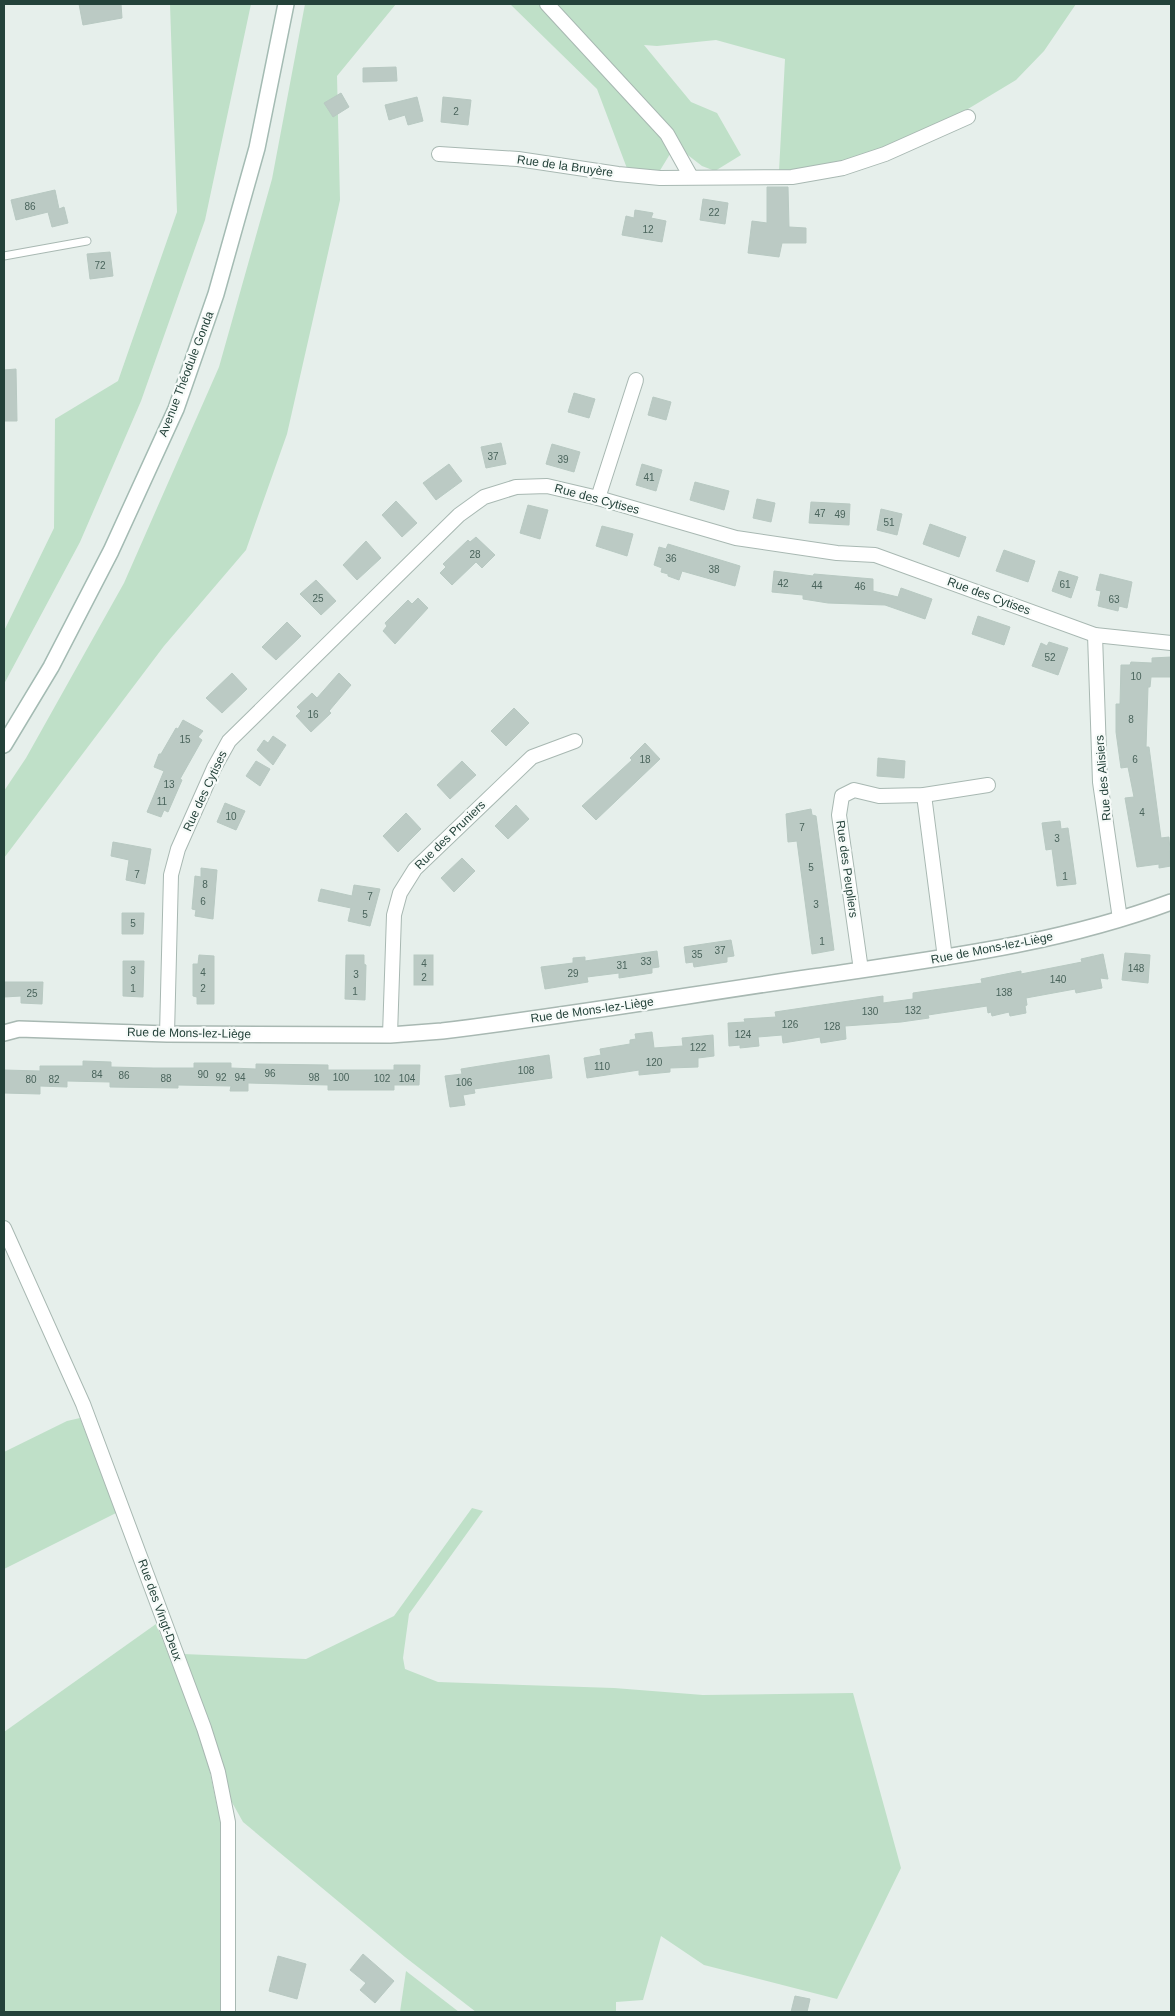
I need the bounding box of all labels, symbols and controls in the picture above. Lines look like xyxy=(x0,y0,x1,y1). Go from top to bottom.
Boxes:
house number: 2 xyxy=(453,106,459,117)
street label: Rue de la Bruyère xyxy=(516,152,614,180)
house number: 86 xyxy=(24,201,36,212)
house number: 22 xyxy=(708,207,720,218)
house number: 12 xyxy=(642,224,654,235)
house number: 72 xyxy=(94,260,106,271)
street label: Avenue Théodule Gonda xyxy=(156,309,216,439)
house number: 37 xyxy=(487,451,499,462)
house number: 39 xyxy=(557,454,569,465)
house number: 41 xyxy=(643,472,655,483)
street label: Rue des Cytises xyxy=(553,481,641,517)
house number: 47 xyxy=(814,508,826,519)
house number: 49 xyxy=(834,509,846,520)
house number: 51 xyxy=(883,517,895,528)
house number: 28 xyxy=(469,549,481,560)
house number: 36 xyxy=(665,553,677,564)
house number: 38 xyxy=(708,564,720,575)
street label: Rue des Cytises xyxy=(946,574,1032,618)
house number: 42 xyxy=(777,578,789,589)
house number: 61 xyxy=(1059,579,1071,590)
house number: 44 xyxy=(811,580,823,591)
house number: 46 xyxy=(854,581,866,592)
house number: 25 xyxy=(312,593,324,604)
house number: 63 xyxy=(1108,594,1120,605)
house number: 52 xyxy=(1044,652,1056,663)
house number: 10 xyxy=(1130,671,1142,682)
house number: 16 xyxy=(307,709,319,720)
house number: 8 xyxy=(1128,714,1134,725)
house number: 15 xyxy=(179,734,191,745)
street label: Rue des Alisiers xyxy=(1092,735,1114,821)
street label: Rue des Cytises xyxy=(180,748,230,834)
house number: 18 xyxy=(639,754,651,765)
house number: 6 xyxy=(1132,754,1138,765)
house number: 13 xyxy=(163,779,175,790)
house number: 11 xyxy=(157,796,168,807)
street label: Rue des Pruniers xyxy=(412,798,488,872)
house number: 4 xyxy=(1139,807,1145,818)
house number: 10 xyxy=(225,811,237,822)
street label: Rue des Peupliers xyxy=(833,819,861,919)
house number: 7 xyxy=(799,822,805,833)
house number: 3 xyxy=(1054,833,1060,844)
house number: 5 xyxy=(808,862,814,873)
house number: 7 xyxy=(134,869,140,880)
house number: 1 xyxy=(1062,871,1068,882)
house number: 8 xyxy=(202,879,208,890)
house number: 7 xyxy=(367,891,373,902)
house number: 6 xyxy=(200,896,206,907)
house number: 3 xyxy=(813,899,819,910)
house number: 5 xyxy=(362,909,368,920)
house number: 5 xyxy=(130,918,136,929)
street label: Rue de Mons-lez-Liège xyxy=(930,929,1055,967)
house number: 1 xyxy=(819,936,825,947)
house number: 37 xyxy=(714,945,726,956)
house number: 35 xyxy=(691,949,703,960)
house number: 33 xyxy=(640,956,652,967)
house number: 4 xyxy=(421,958,427,969)
house number: 31 xyxy=(616,960,628,971)
house number: 148 xyxy=(1128,963,1145,974)
house number: 3 xyxy=(130,965,136,976)
house number: 4 xyxy=(200,967,206,978)
house number: 29 xyxy=(567,968,579,979)
house number: 3 xyxy=(353,969,359,980)
house number: 2 xyxy=(421,972,427,983)
house number: 140 xyxy=(1050,974,1067,985)
house number: 1 xyxy=(130,983,136,994)
house number: 2 xyxy=(200,983,206,994)
house number: 1 xyxy=(352,986,358,997)
house number: 138 xyxy=(996,987,1013,998)
house number: 25 xyxy=(26,988,38,999)
street label: Rue de Mons-lez-Liège xyxy=(530,994,655,1026)
house number: 132 xyxy=(905,1005,922,1016)
house number: 130 xyxy=(862,1006,879,1017)
house number: 126 xyxy=(782,1019,799,1030)
house number: 128 xyxy=(824,1021,841,1032)
street label: Rue de Mons-lez-Liège xyxy=(127,1025,251,1041)
house number: 124 xyxy=(735,1029,752,1040)
house number: 122 xyxy=(690,1042,707,1053)
house number: 120 xyxy=(646,1057,663,1068)
house number: 110 xyxy=(594,1061,610,1072)
house number: 108 xyxy=(518,1065,535,1076)
house number: 96 xyxy=(264,1068,276,1079)
house number: 84 xyxy=(91,1069,103,1080)
house number: 90 xyxy=(197,1069,209,1080)
house number: 86 xyxy=(118,1070,130,1081)
house number: 92 xyxy=(215,1072,227,1083)
house number: 94 xyxy=(234,1072,246,1083)
house number: 98 xyxy=(308,1072,320,1083)
house number: 100 xyxy=(333,1072,350,1083)
house number: 88 xyxy=(160,1073,172,1084)
house number: 102 xyxy=(374,1073,391,1084)
house number: 104 xyxy=(399,1073,416,1084)
house number: 80 xyxy=(25,1074,37,1085)
house number: 82 xyxy=(48,1074,60,1085)
house number: 106 xyxy=(456,1077,473,1088)
street label: Rue des Vingt-Deux xyxy=(135,1557,185,1663)

